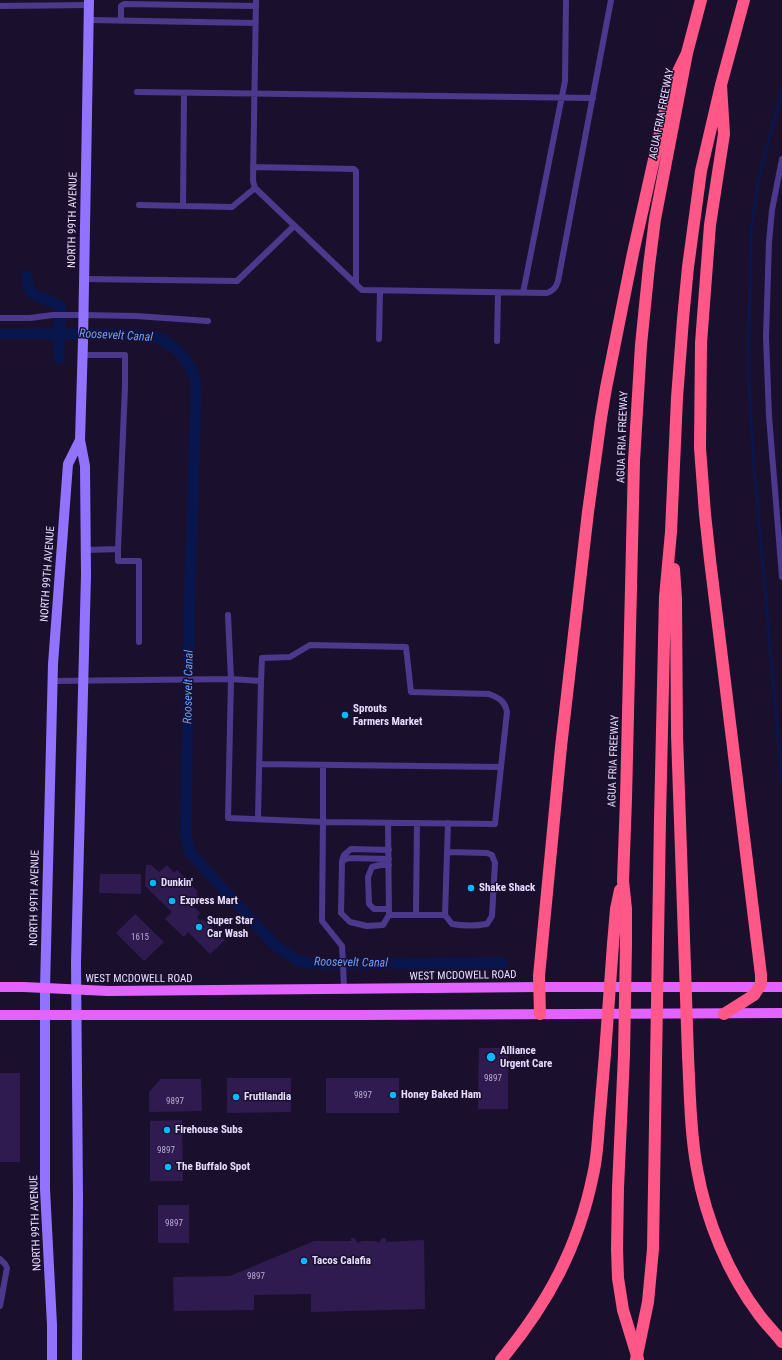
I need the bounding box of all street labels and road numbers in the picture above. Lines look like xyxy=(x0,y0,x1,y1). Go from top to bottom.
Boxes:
street label: AGUA FRIA FREEWAY xyxy=(647,67,677,161)
street label: NORTH 99TH AVENUE xyxy=(66,172,80,268)
street label: AGUA FRIA FREEWAY xyxy=(615,391,631,483)
street label: NORTH 99TH AVENUE xyxy=(38,526,58,622)
street label: AGUA FRIA FREEWAY xyxy=(606,715,622,807)
street label: NORTH 99TH AVENUE xyxy=(28,850,42,946)
street label: WEST MCDOWELL ROAD xyxy=(409,968,517,984)
street label: WEST MCDOWELL ROAD xyxy=(85,972,193,986)
street label: NORTH 99TH AVENUE xyxy=(28,1175,44,1271)

